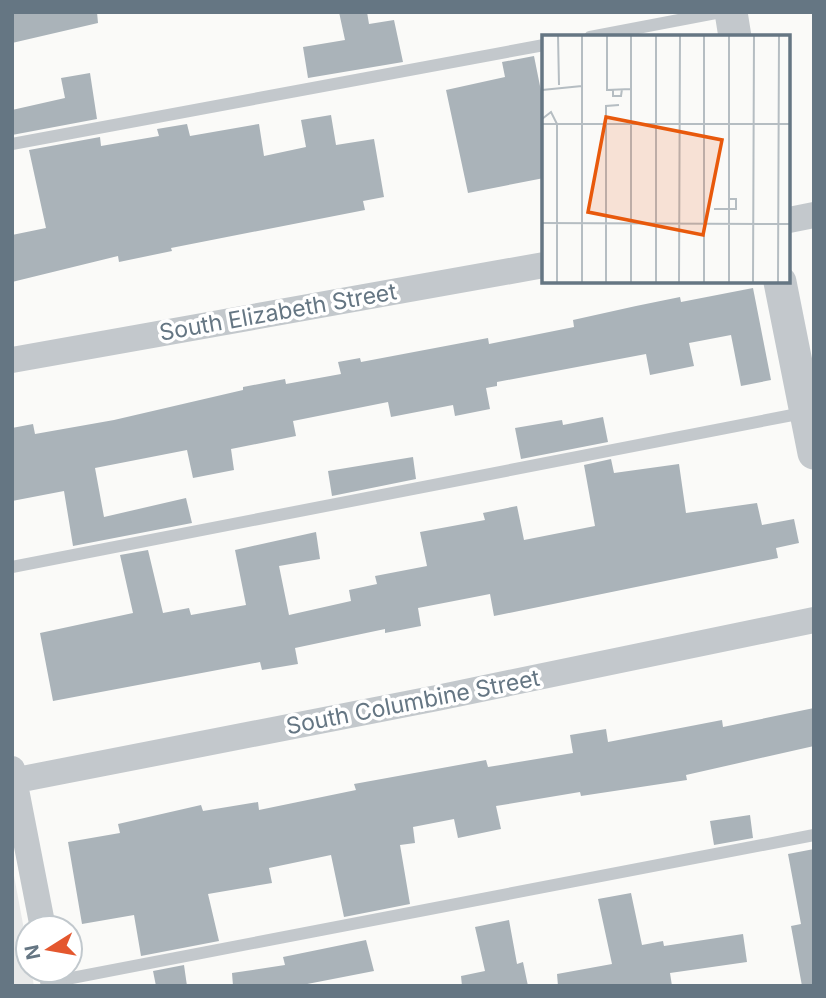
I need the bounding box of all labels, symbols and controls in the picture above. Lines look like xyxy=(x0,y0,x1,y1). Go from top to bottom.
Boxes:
inset map xyxy=(542,35,791,284)
street label: South Elizabeth Street xyxy=(157,277,399,347)
street label: South Columbine Street xyxy=(284,664,543,740)
north arrow xyxy=(14,914,84,984)
text: N xyxy=(20,943,45,961)

